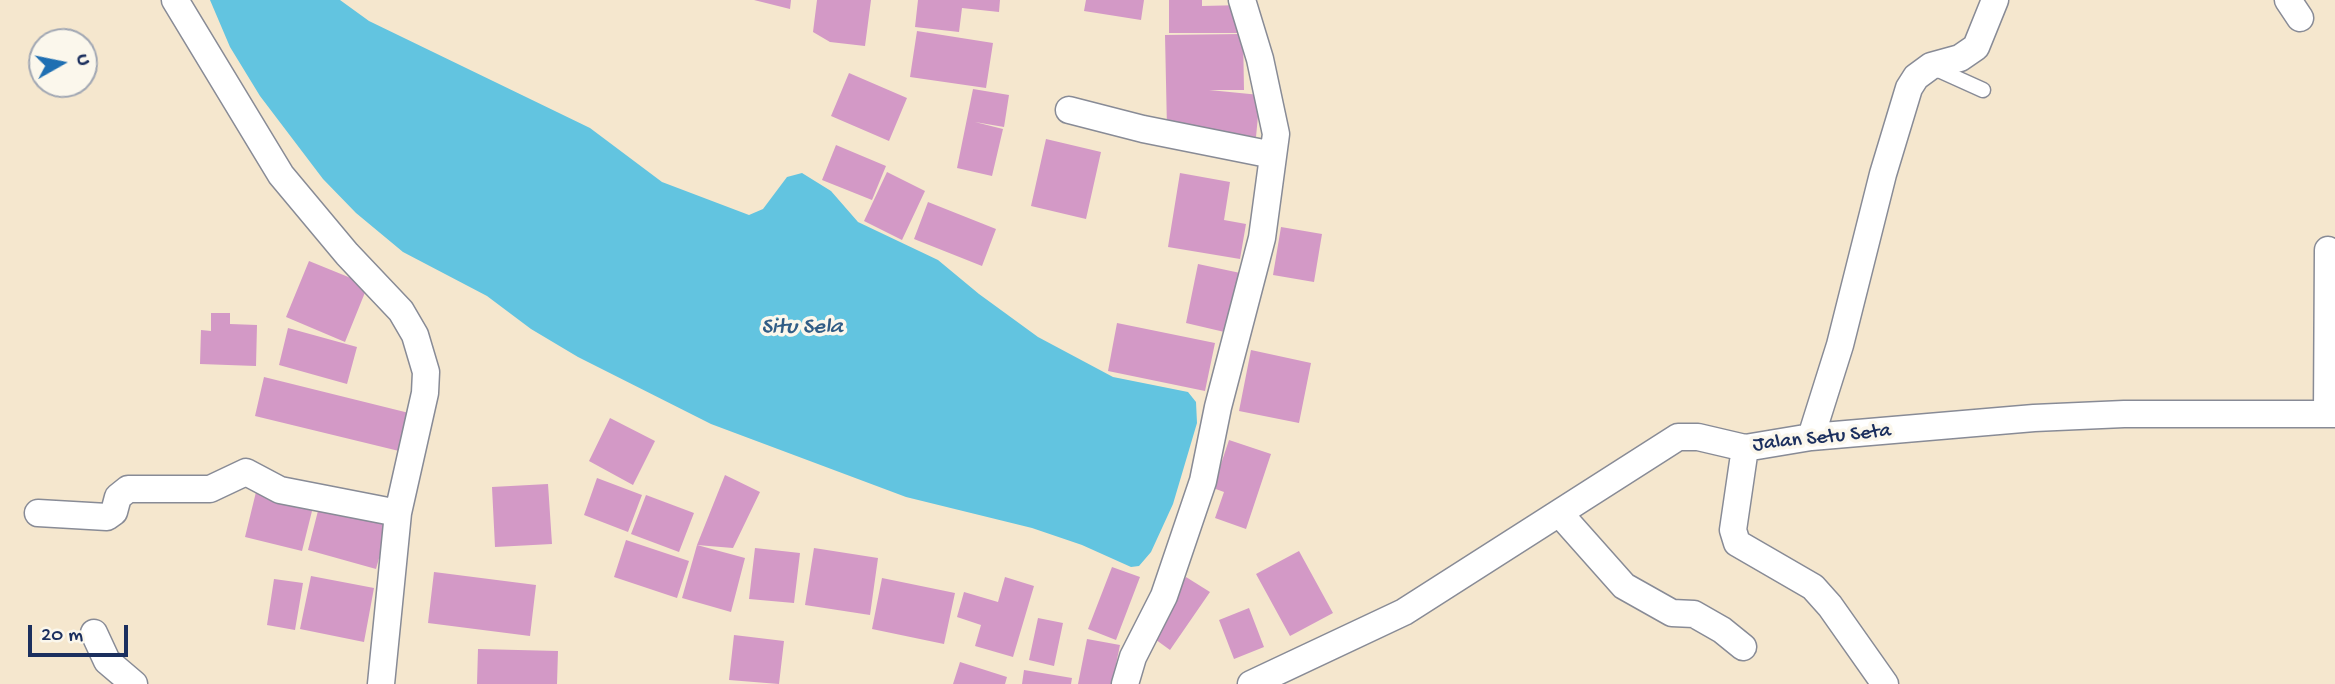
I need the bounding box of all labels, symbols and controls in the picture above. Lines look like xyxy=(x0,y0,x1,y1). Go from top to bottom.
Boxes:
north arrow xyxy=(28,28,98,98)
text: U xyxy=(70,53,94,67)
water label: Situ Sela xyxy=(761,314,843,342)
street label: Jalan Setu Seta xyxy=(1752,419,1892,459)
scale bar xyxy=(32,610,131,654)
text: 20 m xyxy=(41,624,83,649)

